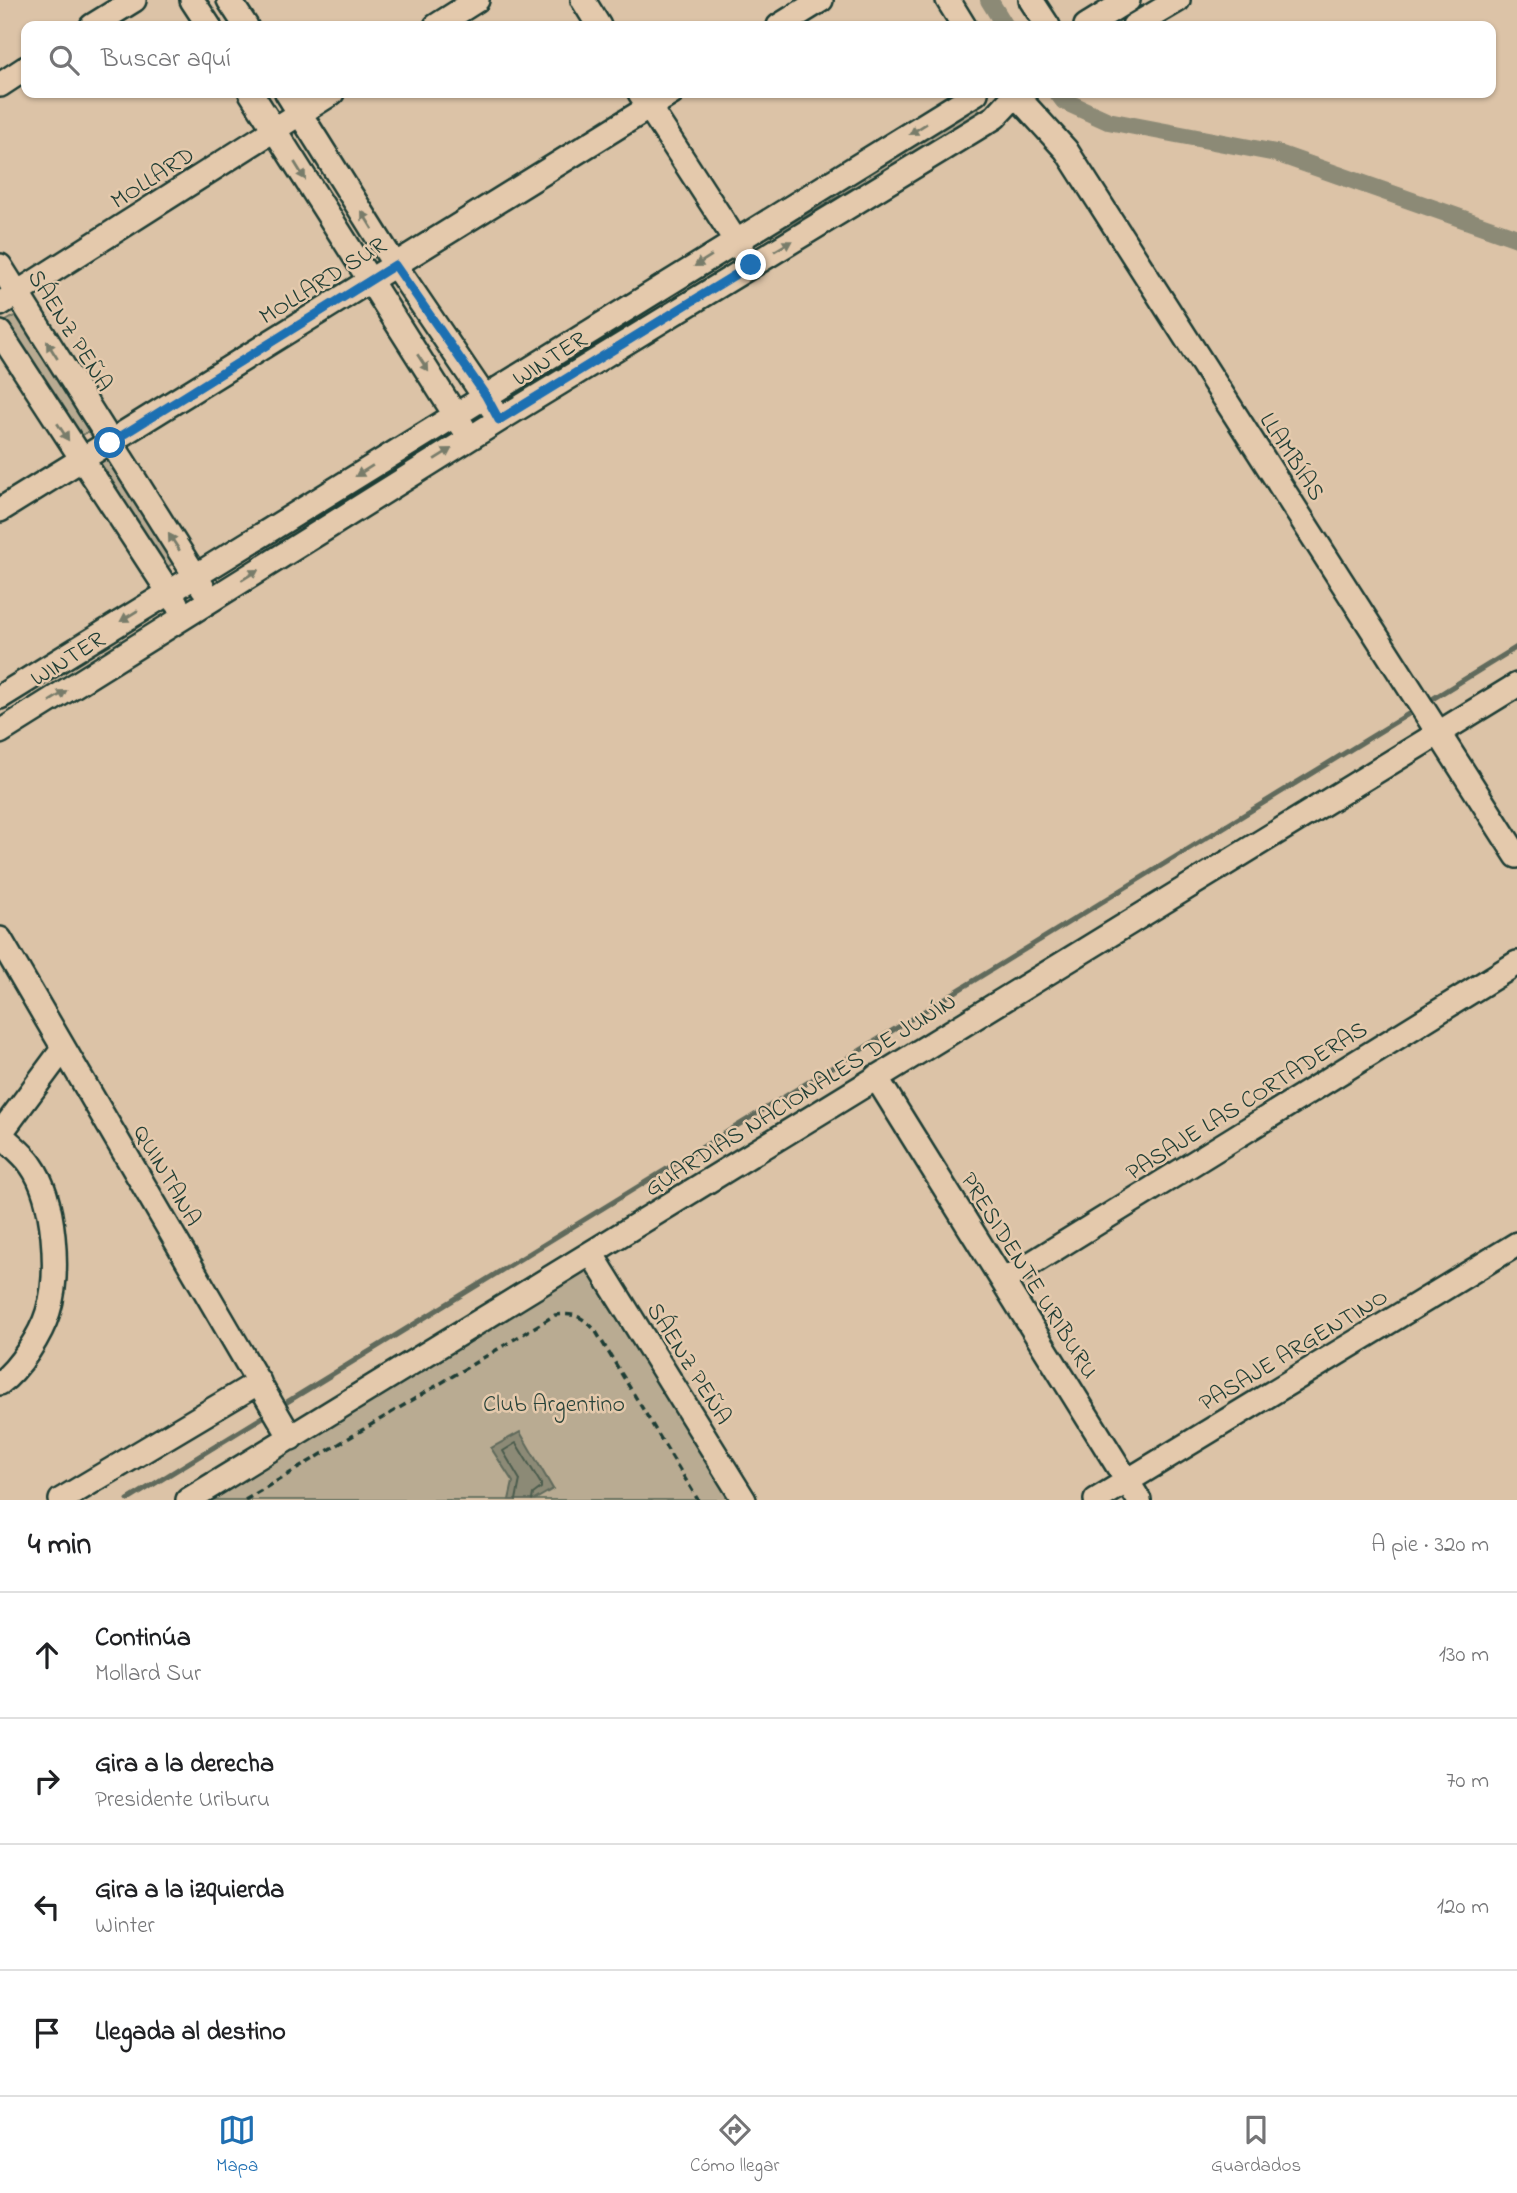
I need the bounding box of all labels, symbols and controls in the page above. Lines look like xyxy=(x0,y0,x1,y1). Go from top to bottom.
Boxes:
search box xyxy=(21,21,1496,98)
icon: search xyxy=(45,41,83,79)
text: Buscar aquí xyxy=(101,41,231,79)
one-way arrow xyxy=(908,122,927,135)
street label: MOLLARD xyxy=(105,139,202,219)
one-way arrow xyxy=(294,162,307,181)
one-way arrow xyxy=(360,210,373,230)
street label: MOLLARD SUR xyxy=(253,229,394,335)
one-way arrow xyxy=(774,239,793,252)
route end xyxy=(735,249,766,280)
one-way arrow xyxy=(694,255,713,268)
street label: SÁENZ PEÑA xyxy=(17,263,120,399)
street label: WINTER xyxy=(506,323,595,397)
one-way arrow xyxy=(46,340,59,359)
one-way arrow xyxy=(416,354,430,372)
street label: LLAMBÍAS xyxy=(1249,406,1333,508)
one-way arrow xyxy=(56,422,69,441)
route start xyxy=(94,427,125,458)
one-way arrow xyxy=(434,448,453,461)
one-way arrow xyxy=(355,465,374,478)
one-way arrow xyxy=(168,532,181,551)
one-way arrow xyxy=(241,568,260,581)
one-way arrow xyxy=(119,610,138,623)
street label: WINTER xyxy=(24,623,113,697)
one-way arrow xyxy=(48,689,67,702)
street label: GUARDIAS NACIONALES DE JUNÍN xyxy=(638,985,964,1207)
street label: PASAJE LAS CORTADERAS xyxy=(1120,1013,1375,1191)
street label: QUINTANA xyxy=(123,1119,209,1233)
street label: PRESIDENTE URIBURU xyxy=(950,1166,1106,1386)
street label: PASAJE ARGENTINO xyxy=(1193,1281,1396,1422)
street label: SÁENZ PEÑA xyxy=(636,1296,739,1432)
park label: Club Argentino xyxy=(483,1388,625,1423)
text: 4 min xyxy=(28,1524,91,1568)
text: A pie · 320 m xyxy=(1371,1529,1489,1562)
text: Continúa xyxy=(95,1620,191,1658)
icon: ahead xyxy=(28,1636,66,1674)
text: 130 m xyxy=(1439,1639,1489,1672)
text: Mollard Sur xyxy=(95,1658,201,1691)
text: Gira a la derecha xyxy=(95,1746,274,1784)
icon: right xyxy=(28,1762,66,1800)
text: 70 m xyxy=(1446,1765,1489,1798)
text: Presidente Uriburu xyxy=(95,1784,270,1817)
text: Gira a la izquierda xyxy=(95,1872,284,1910)
icon: left xyxy=(28,1888,66,1926)
text: 120 m xyxy=(1437,1891,1489,1924)
text: Winter xyxy=(95,1910,155,1943)
icon: arrive xyxy=(28,2014,66,2052)
text: Llegada al destino xyxy=(95,2014,286,2052)
tab: Mapa xyxy=(216,2111,258,2180)
tab: Cómo llegar xyxy=(690,2111,779,2180)
tab: Guardados xyxy=(1211,2111,1301,2180)

